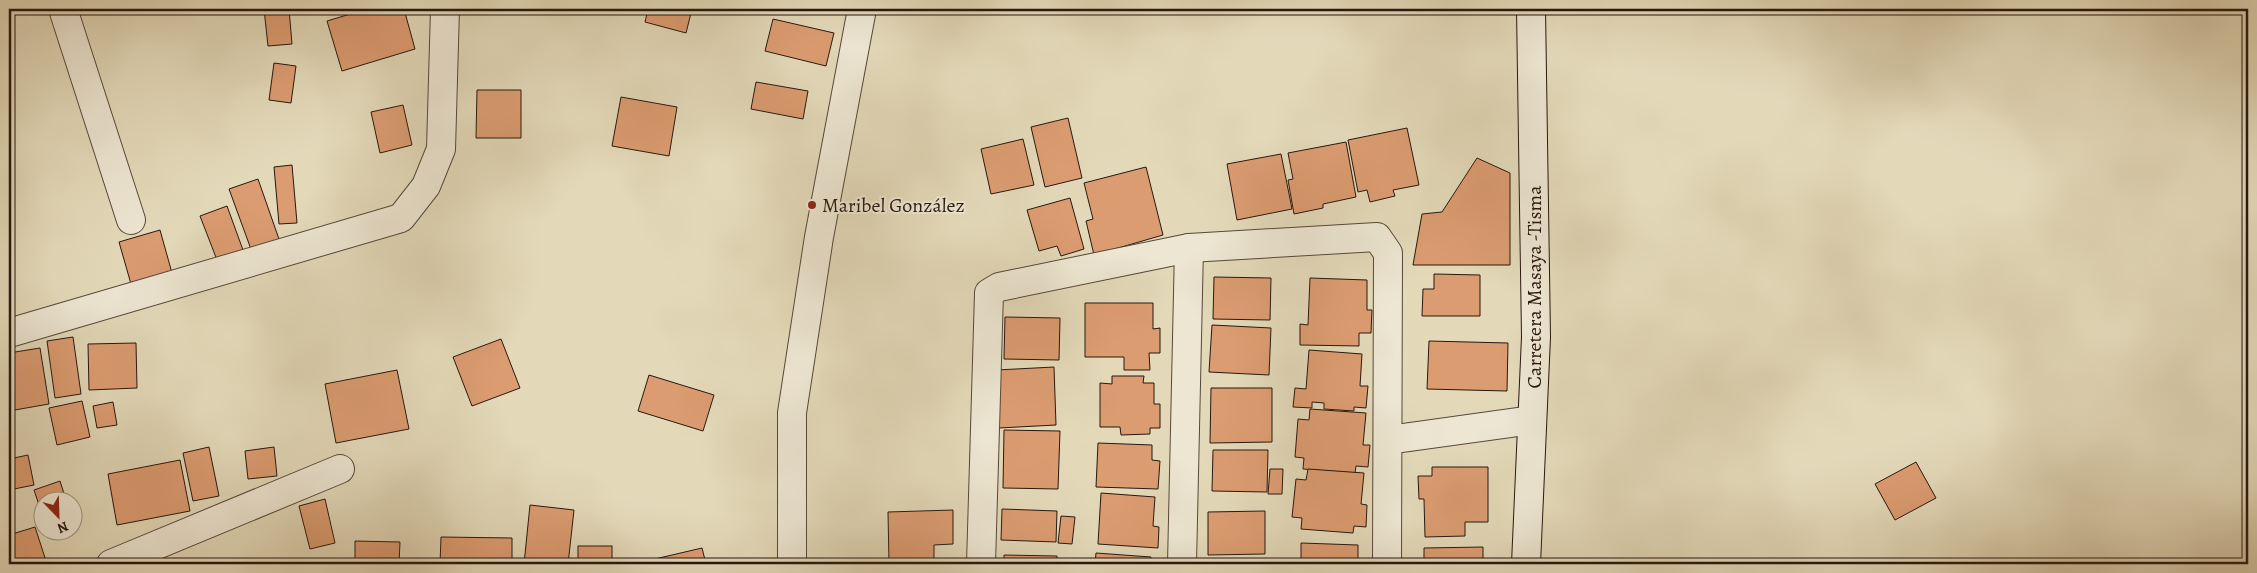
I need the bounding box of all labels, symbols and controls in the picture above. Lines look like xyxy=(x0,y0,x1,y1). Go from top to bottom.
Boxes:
street label: Carretera Masaya -Tisma xyxy=(1521,185,1548,388)
place label: Maribel González xyxy=(822,192,965,219)
marker: Maribel González xyxy=(806,199,818,211)
north arrow xyxy=(32,490,82,540)
text: N xyxy=(54,517,71,538)

